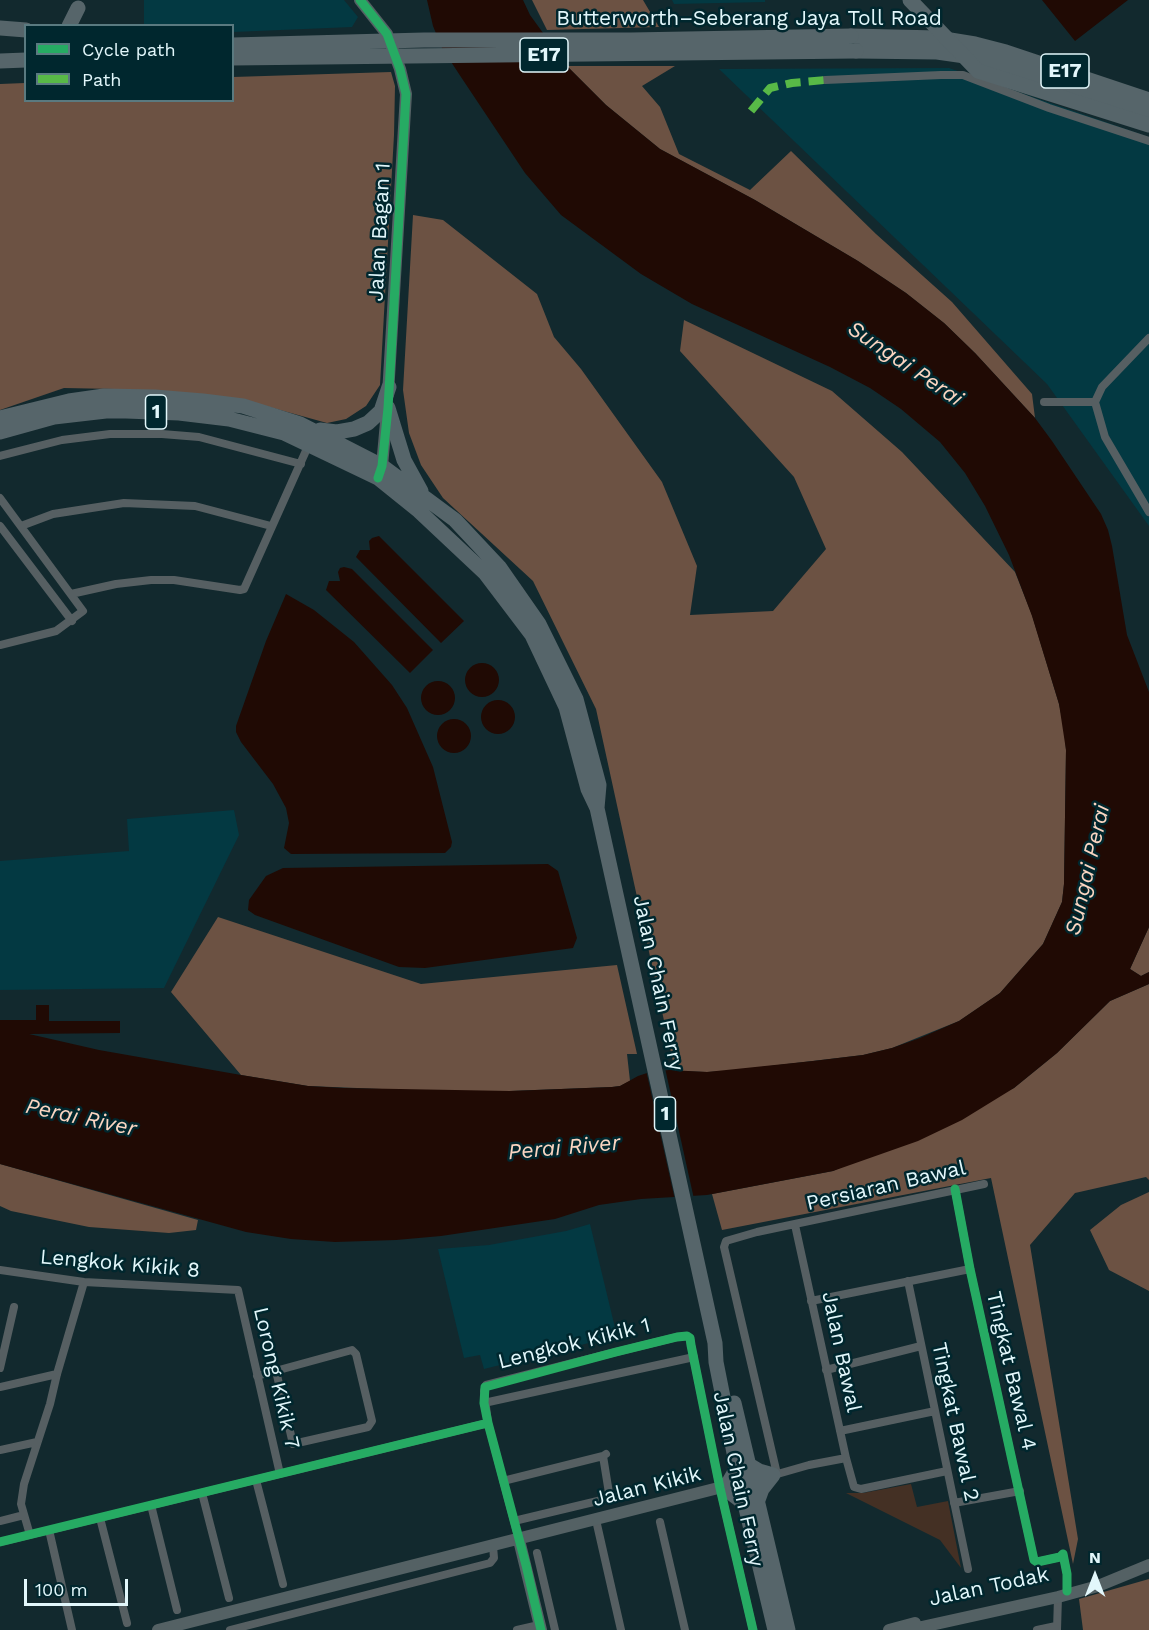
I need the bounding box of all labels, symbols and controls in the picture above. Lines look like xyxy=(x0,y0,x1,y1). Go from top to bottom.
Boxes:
street label: Butterworth–Seberang Jaya Toll Road xyxy=(556,6,942,32)
legend xyxy=(24,24,234,102)
road number: E17 xyxy=(520,38,568,72)
text: Cycle path xyxy=(82,39,176,60)
road number: E17 xyxy=(1041,54,1089,88)
text: Path xyxy=(82,69,122,90)
street label: Jalan Bagan 1 xyxy=(364,162,396,302)
water label: Sungai Perai xyxy=(842,316,968,412)
road number: 1 xyxy=(146,395,166,429)
water label: Sungai Perai xyxy=(1060,802,1116,938)
street label: Jalan Chain Ferry xyxy=(627,893,689,1073)
water label: Perai River xyxy=(23,1093,139,1143)
road number: 1 xyxy=(654,1097,676,1131)
water label: Perai River xyxy=(507,1130,621,1166)
street label: Persiaran Bawal xyxy=(804,1155,968,1217)
street label: Lengkok Kikik 8 xyxy=(39,1244,201,1284)
street label: Jalan Bawal xyxy=(816,1289,866,1415)
street label: Tingkat Bawal 4 xyxy=(980,1289,1042,1453)
street label: Lorong Kikik 7 xyxy=(247,1305,305,1451)
street label: Lengkok Kikik 1 xyxy=(495,1313,653,1375)
street label: Tingkat Bawal 2 xyxy=(926,1340,984,1504)
street label: Jalan Chain Ferry xyxy=(707,1389,769,1569)
street label: Jalan Kikik xyxy=(590,1461,704,1513)
north arrow xyxy=(1065,1546,1125,1606)
text: N xyxy=(1089,1548,1101,1567)
street label: Jalan Todak xyxy=(927,1562,1051,1612)
scale bar xyxy=(27,1567,130,1605)
text: 100 m xyxy=(35,1579,88,1600)

